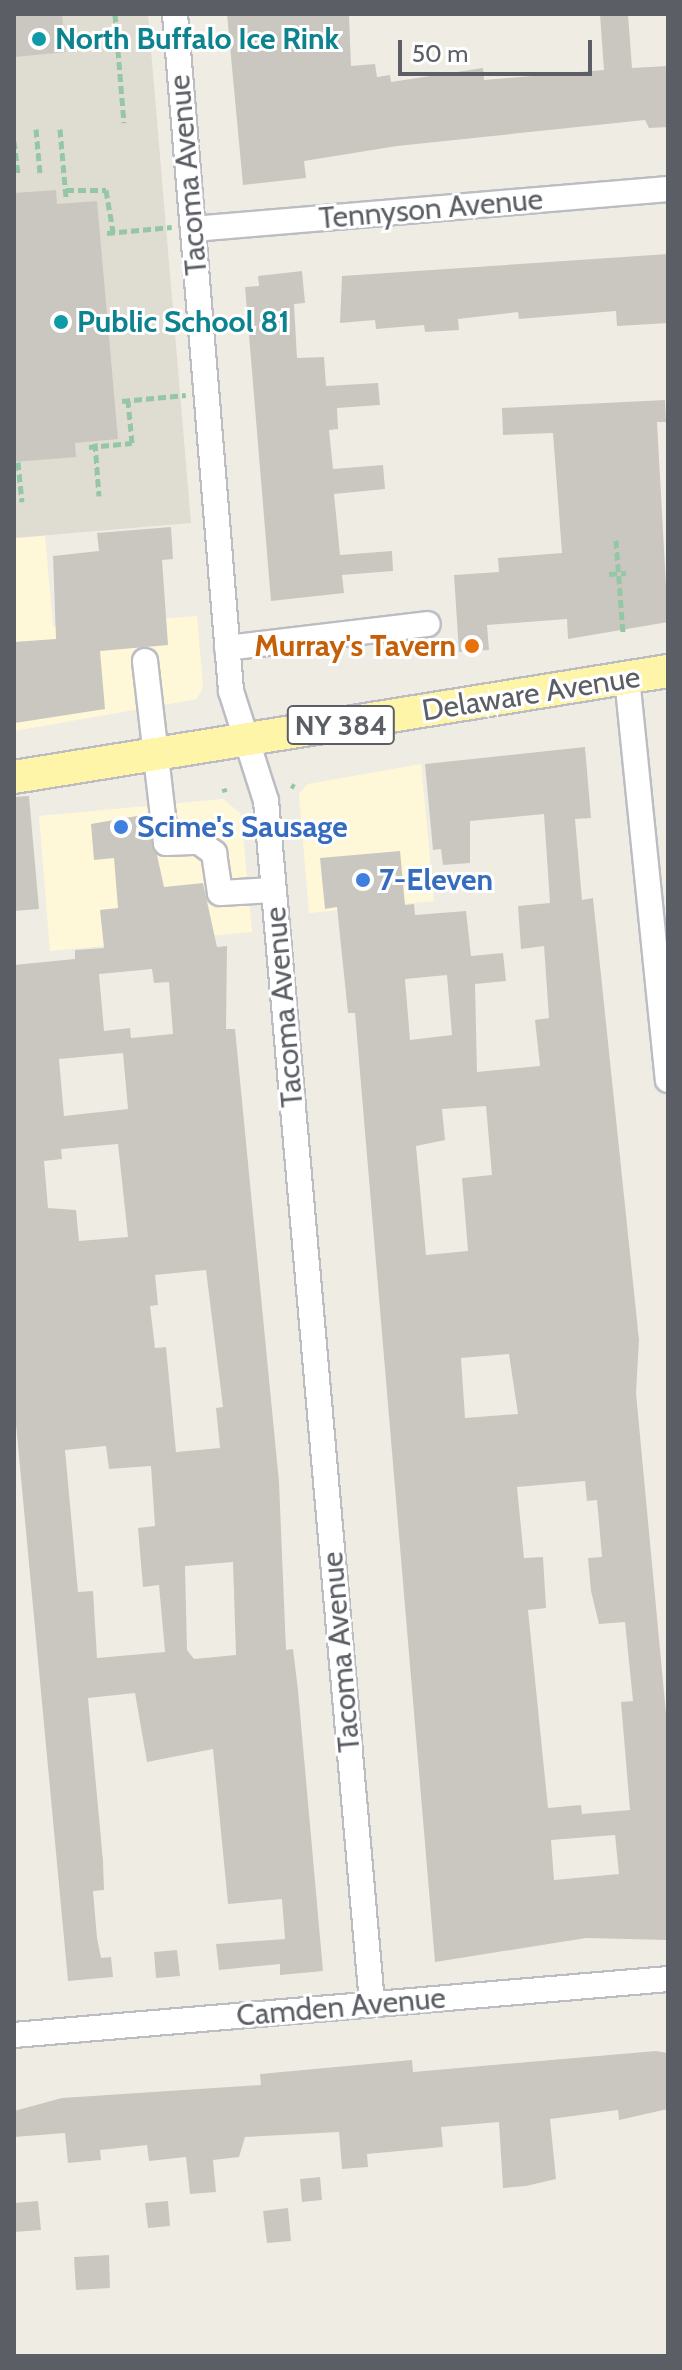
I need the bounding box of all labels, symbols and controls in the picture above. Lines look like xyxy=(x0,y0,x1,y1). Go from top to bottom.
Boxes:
place label: North Buffalo Ice Rink xyxy=(55,21,339,57)
scale bar xyxy=(402,24,596,74)
marker: North Buffalo Ice Rink xyxy=(30,30,48,48)
text: 50 m xyxy=(412,39,468,68)
street label: Tacoma Avenue xyxy=(161,73,215,277)
street label: Tennyson Avenue xyxy=(318,181,544,237)
place label: Public School 81 xyxy=(77,304,290,340)
marker: Public School 81 xyxy=(52,313,70,331)
place label: Murray's Tavern xyxy=(254,628,456,664)
marker: Murray's Tavern xyxy=(463,637,481,655)
street label: Delaware Avenue xyxy=(419,659,643,729)
road number: NY 384 xyxy=(285,701,397,749)
place label: Scime's Sausage xyxy=(137,809,348,845)
marker: Scime's Sausage xyxy=(112,818,130,836)
place label: 7-Eleven xyxy=(379,862,493,898)
marker: 7-Eleven xyxy=(354,871,372,889)
street label: Tacoma Avenue xyxy=(257,905,311,1109)
street label: Tacoma Avenue xyxy=(314,1550,368,1754)
street label: Camden Avenue xyxy=(235,1980,447,2034)

